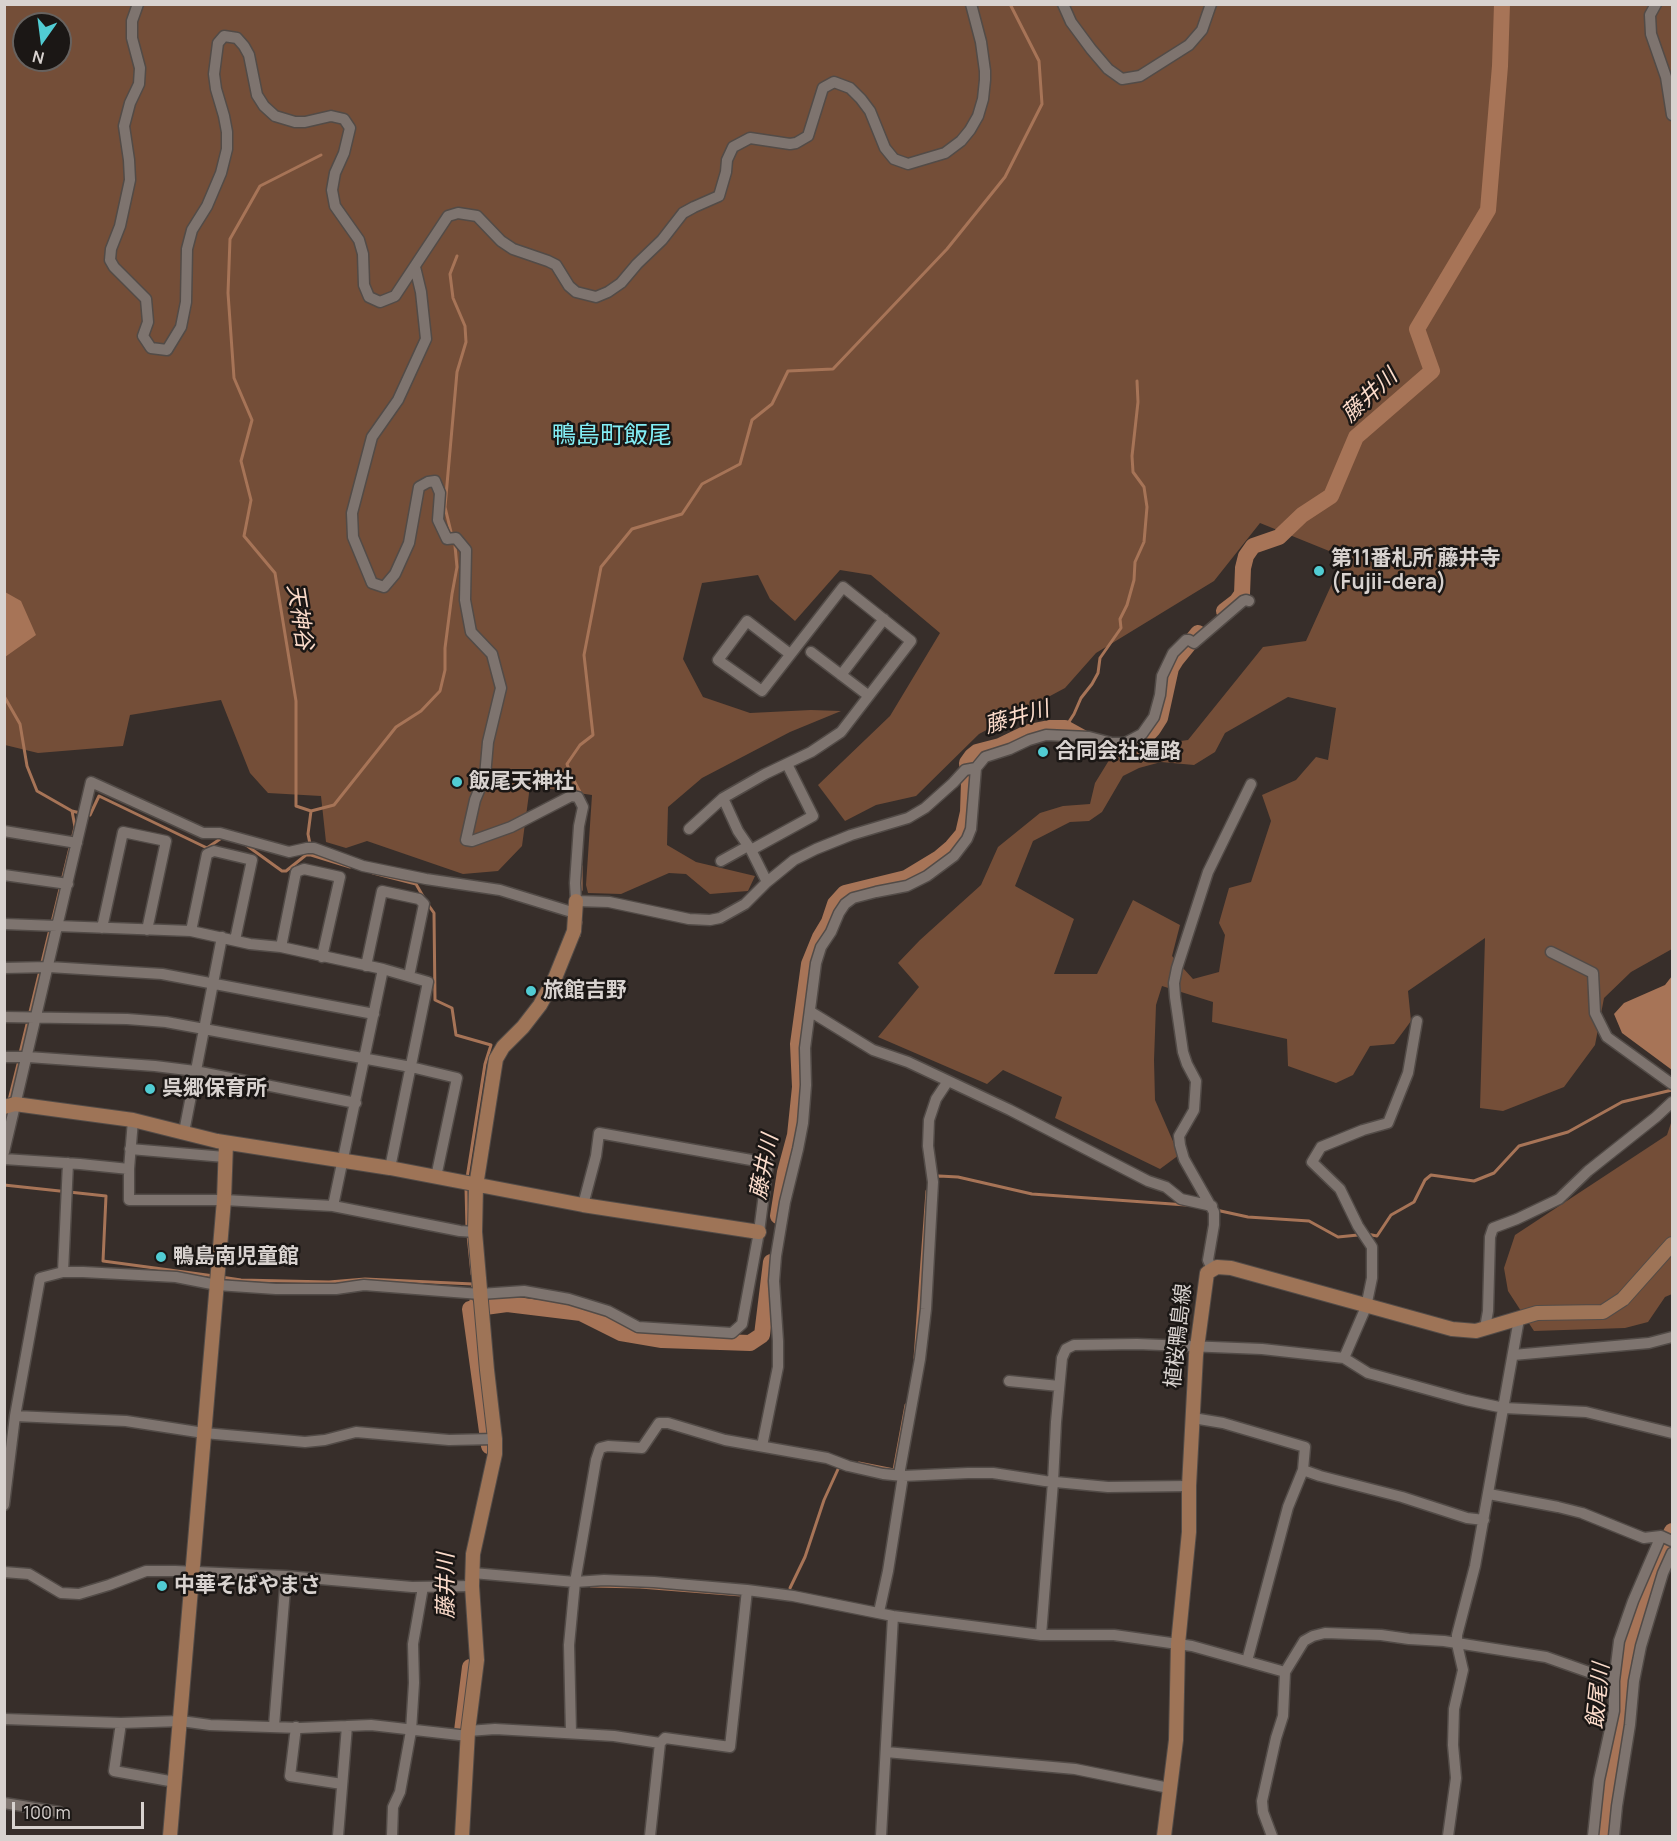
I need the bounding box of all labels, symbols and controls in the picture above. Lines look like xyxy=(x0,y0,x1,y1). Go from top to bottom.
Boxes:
north arrow xyxy=(12,12,72,72)
text: N xyxy=(30,45,46,70)
water label: 藤井川 xyxy=(1337,364,1403,428)
district label: 鴨島町飯尾 xyxy=(552,422,672,450)
place label: 第11番札所 藤井寺 (Fujii-dera) xyxy=(1331,546,1501,596)
marker: 第11番札所 藤井寺 (Fujii-dera) xyxy=(1312,564,1326,578)
water label: 天神谷 xyxy=(281,582,317,652)
water label: 藤井川 xyxy=(982,696,1052,740)
place label: 合同会社遍路 xyxy=(1055,739,1181,765)
marker: 合同会社遍路 xyxy=(1036,745,1050,759)
place label: 飯尾天神社 xyxy=(469,769,574,795)
marker: 飯尾天神社 xyxy=(450,775,464,789)
place label: 旅館吉野 xyxy=(543,978,627,1004)
marker: 旅館吉野 xyxy=(524,984,538,998)
place label: 呉郷保育所 xyxy=(162,1076,267,1102)
marker: 呉郷保育所 xyxy=(143,1082,157,1096)
water label: 藤井川 xyxy=(746,1132,784,1202)
place label: 鴨島南児童館 xyxy=(173,1244,299,1270)
marker: 鴨島南児童館 xyxy=(154,1250,168,1264)
street label: 植桜鴨島線 xyxy=(1161,1282,1197,1390)
water label: 藤井川 xyxy=(434,1553,460,1619)
place label: 中華そばやまさ xyxy=(174,1573,321,1599)
marker: 中華そばやまさ xyxy=(155,1579,169,1593)
water label: 飯尾川 xyxy=(1582,1662,1616,1730)
scale bar xyxy=(15,1790,147,1828)
text: 100 m xyxy=(23,1800,71,1824)

